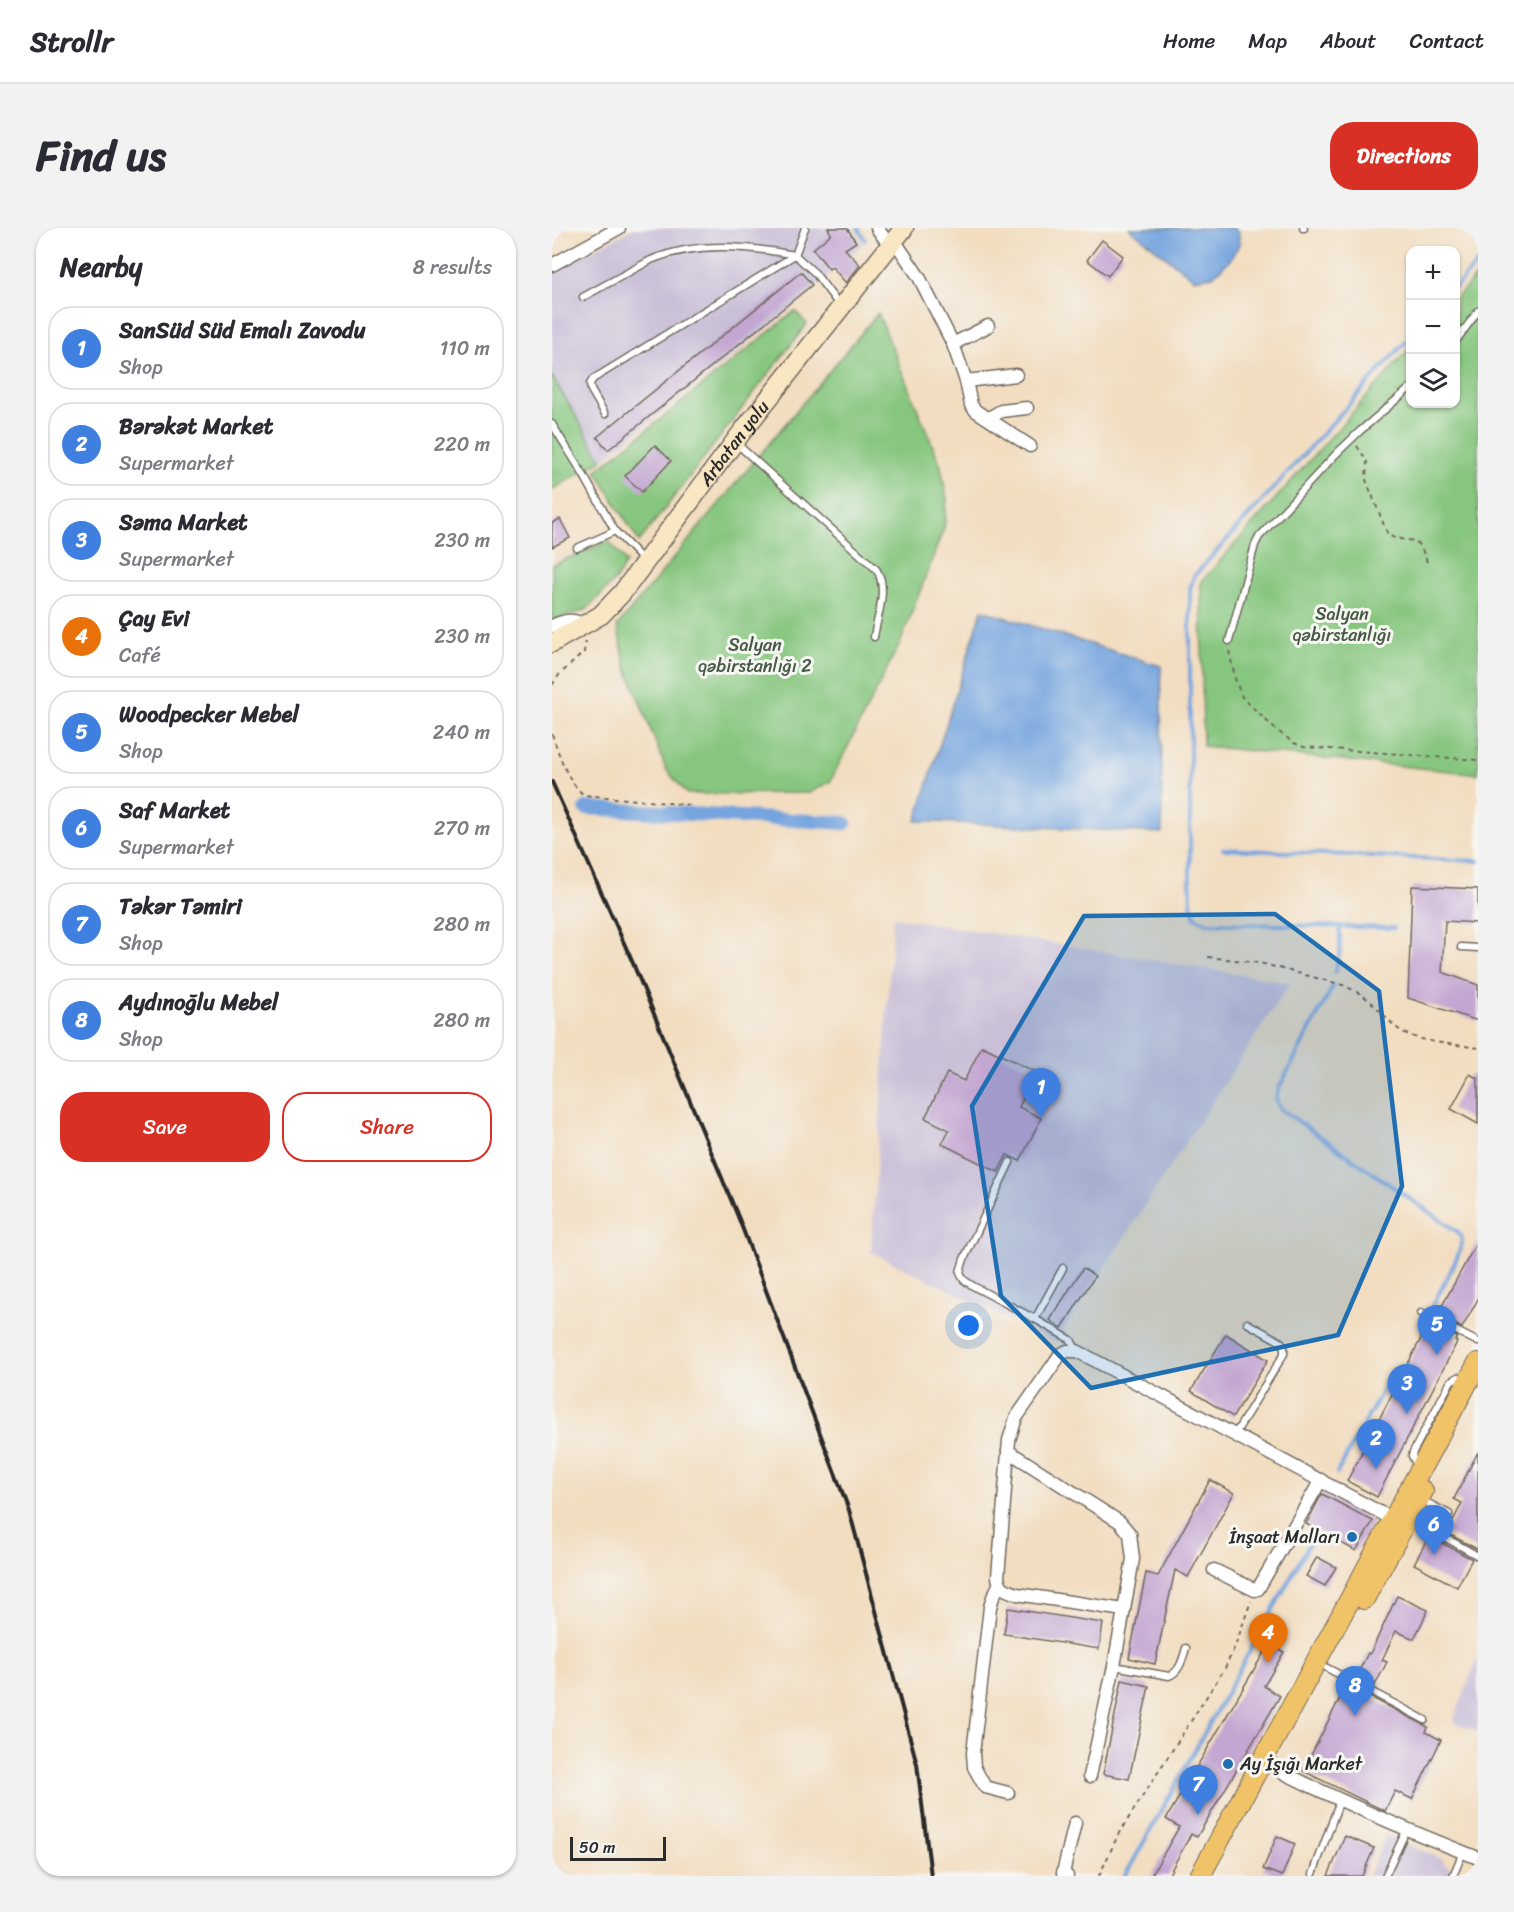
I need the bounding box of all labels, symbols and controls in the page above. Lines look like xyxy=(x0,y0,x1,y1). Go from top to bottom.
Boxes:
text: Strollr xyxy=(30,17,113,66)
text: Home xyxy=(1163,22,1215,60)
text: Map xyxy=(1248,22,1287,60)
text: About xyxy=(1320,22,1377,60)
text: Contact xyxy=(1410,22,1484,60)
text: Find us xyxy=(36,119,166,193)
button: Directions xyxy=(1330,122,1478,190)
text: Nearby xyxy=(60,244,142,290)
map controls xyxy=(1406,246,1460,408)
button: + xyxy=(1406,246,1460,300)
text: 8 results xyxy=(413,250,492,285)
button: − xyxy=(1406,300,1460,354)
text: SanSüd Süd Emalı Zavodu xyxy=(119,311,366,350)
text: 1 xyxy=(77,331,86,366)
text: 110 m xyxy=(440,331,490,366)
text: Shop xyxy=(119,350,163,385)
button: layers xyxy=(1406,354,1460,408)
street label: Arbatan yolu xyxy=(690,393,778,494)
text: Bərəkət Market xyxy=(119,407,273,446)
text: 2 xyxy=(76,427,87,462)
text: 220 m xyxy=(434,427,490,462)
text: Supermarket xyxy=(119,446,234,481)
text: Səma Market xyxy=(119,503,248,542)
text: 3 xyxy=(76,523,87,558)
text: 230 m xyxy=(434,523,490,558)
text: Supermarket xyxy=(119,542,234,577)
park label: Salyan qəbirstanlığı xyxy=(1293,598,1391,651)
text: Çay Evi xyxy=(119,599,189,638)
text: 4 xyxy=(75,619,88,654)
text: 230 m xyxy=(434,619,490,654)
park label: Salyan qəbirstanlığı 2 xyxy=(698,629,812,682)
text: Café xyxy=(119,638,161,673)
text: Woodpecker Mebel xyxy=(119,695,299,734)
text: 5 xyxy=(75,715,88,750)
text: 240 m xyxy=(433,715,490,750)
text: Shop xyxy=(119,734,163,769)
text: Saf Market xyxy=(119,791,230,830)
text: 6 xyxy=(76,811,87,846)
text: 270 m xyxy=(434,811,490,846)
text: Supermarket xyxy=(119,830,234,865)
text: Təkər Təmiri xyxy=(119,887,242,926)
text: 7 xyxy=(76,907,87,942)
text: 280 m xyxy=(433,907,490,942)
text: Shop xyxy=(119,926,163,961)
text: Aydınoğlu Mebel xyxy=(119,983,278,1022)
text: 8 xyxy=(75,1003,88,1038)
text: 280 m xyxy=(433,1003,490,1038)
text: Shop xyxy=(119,1022,163,1057)
pin: 1 xyxy=(1022,1068,1060,1118)
button: Save xyxy=(60,1092,270,1162)
button: Share xyxy=(282,1092,492,1162)
pin: 5 xyxy=(1418,1306,1456,1355)
your location xyxy=(954,1311,983,1340)
pin: 3 xyxy=(1388,1364,1426,1414)
pin: 2 xyxy=(1356,1420,1396,1469)
pin: 6 xyxy=(1414,1506,1454,1555)
place label: İnşaat Malları xyxy=(1228,1521,1340,1553)
marker: İnşaat Malları xyxy=(1345,1530,1359,1544)
pin: 4 xyxy=(1248,1614,1288,1663)
pin: 8 xyxy=(1336,1666,1374,1716)
place label: Ay İşığı Market xyxy=(1239,1748,1363,1780)
marker: Ay İşığı Market xyxy=(1221,1757,1235,1771)
pin: 7 xyxy=(1178,1766,1218,1815)
text: 50 m xyxy=(579,1833,615,1862)
scale bar xyxy=(570,1834,666,1862)

